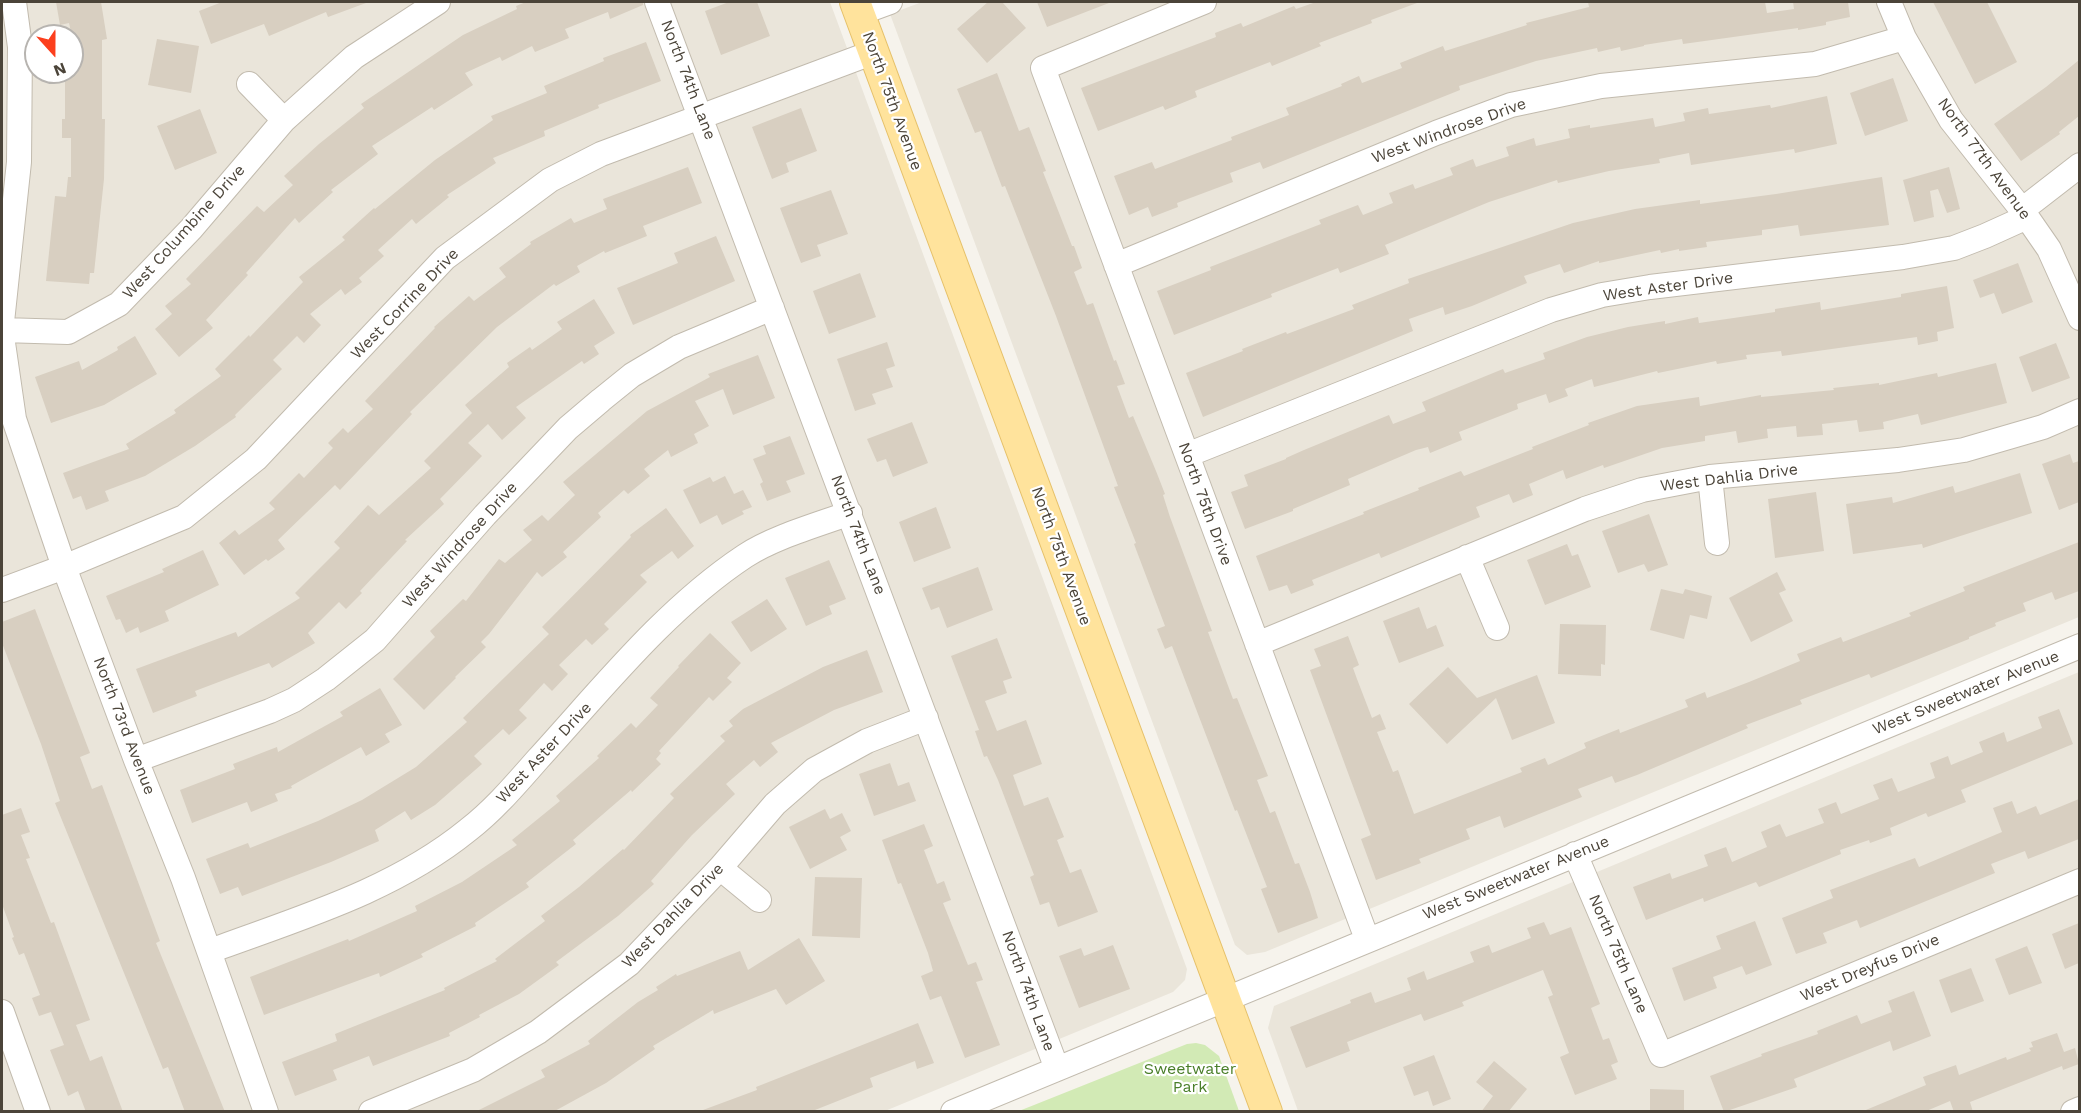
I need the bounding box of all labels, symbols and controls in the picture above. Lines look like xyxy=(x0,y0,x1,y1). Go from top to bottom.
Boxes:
street label: North 74th Lane xyxy=(656,17,720,143)
north arrow xyxy=(24,24,84,84)
street label: North 75th Avenue xyxy=(858,29,926,173)
text: N xyxy=(51,58,69,80)
street label: West Windrose Drive xyxy=(1369,94,1529,168)
street label: North 77th Avenue xyxy=(1933,94,2035,224)
street label: West Columbine Drive xyxy=(119,161,249,303)
street label: West Corrine Drive xyxy=(347,244,463,364)
street label: West Aster Drive xyxy=(1602,268,1734,306)
street label: North 75th Drive xyxy=(1174,440,1236,568)
street label: West Dahlia Drive xyxy=(1659,460,1799,496)
street label: North 74th Lane xyxy=(826,472,890,598)
street label: West Windrose Drive xyxy=(398,478,522,612)
street label: North 75th Avenue xyxy=(1027,484,1095,628)
street label: West Sweetwater Avenue xyxy=(1870,647,2062,739)
street label: North 73rd Avenue xyxy=(89,654,159,798)
street label: West Aster Drive xyxy=(492,698,596,808)
street label: West Sweetwater Avenue xyxy=(1420,832,1612,924)
street label: West Dahlia Drive xyxy=(618,859,728,973)
street label: North 75th Lane xyxy=(1584,892,1652,1016)
street label: North 74th Lane xyxy=(997,928,1059,1054)
street label: West Dreyfus Drive xyxy=(1798,930,1942,1006)
park label: Sweetwater Park xyxy=(1144,1059,1236,1097)

